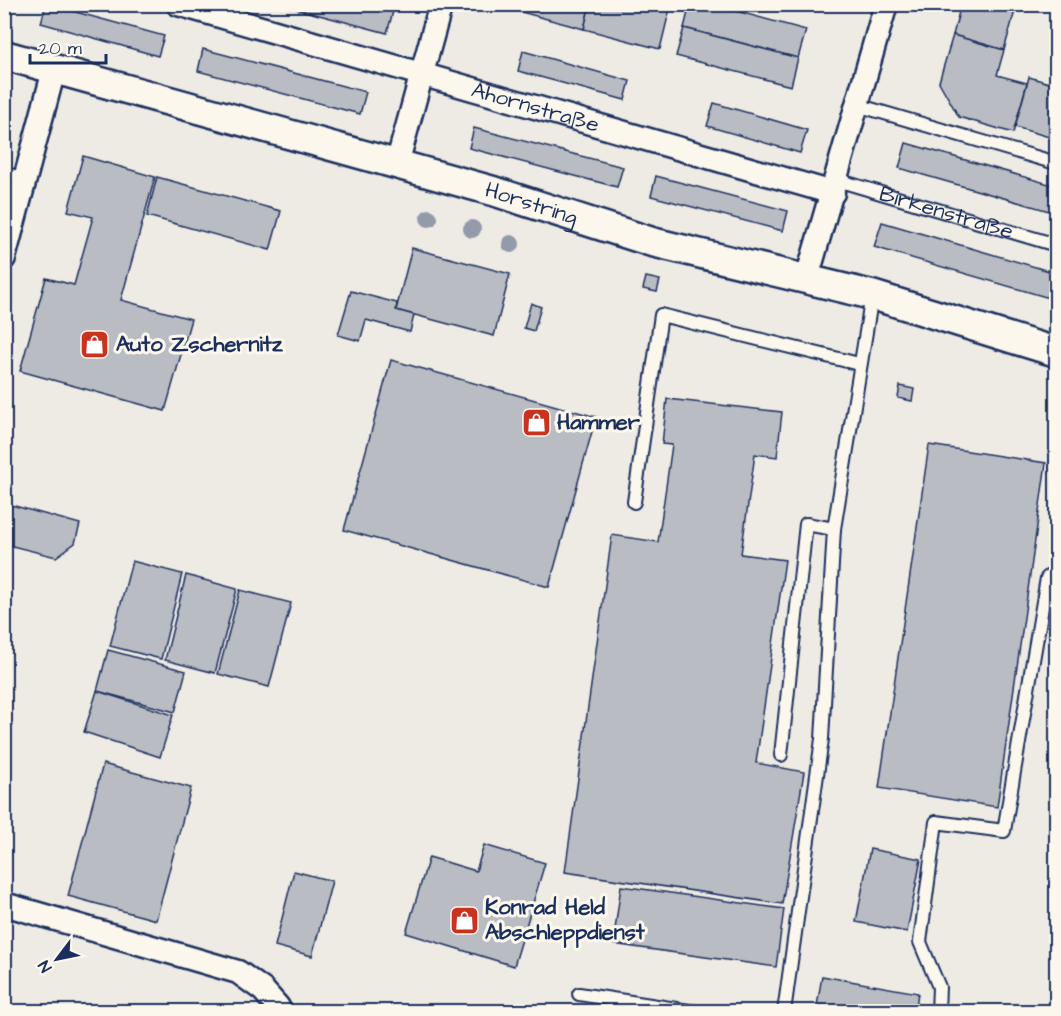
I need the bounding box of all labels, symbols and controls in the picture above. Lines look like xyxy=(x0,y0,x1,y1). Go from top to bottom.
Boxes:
scale bar xyxy=(30,27,106,65)
text: 20 m xyxy=(39,36,82,61)
street label: Ahornstraße xyxy=(468,74,603,140)
street label: Horstring xyxy=(482,174,582,234)
street label: Birkenstraße xyxy=(876,178,1017,247)
shop icon: Auto Zschernitz xyxy=(79,328,111,360)
place label: Auto Zschernitz xyxy=(116,329,284,360)
shop icon: Hammer xyxy=(520,406,552,438)
place label: Hammer xyxy=(557,407,641,438)
place label: Konrad Held Abschleppdienst xyxy=(485,892,646,948)
shop icon: Konrad Held Abschleppdienst xyxy=(448,904,480,936)
north arrow xyxy=(27,929,87,989)
text: N xyxy=(33,956,57,977)

